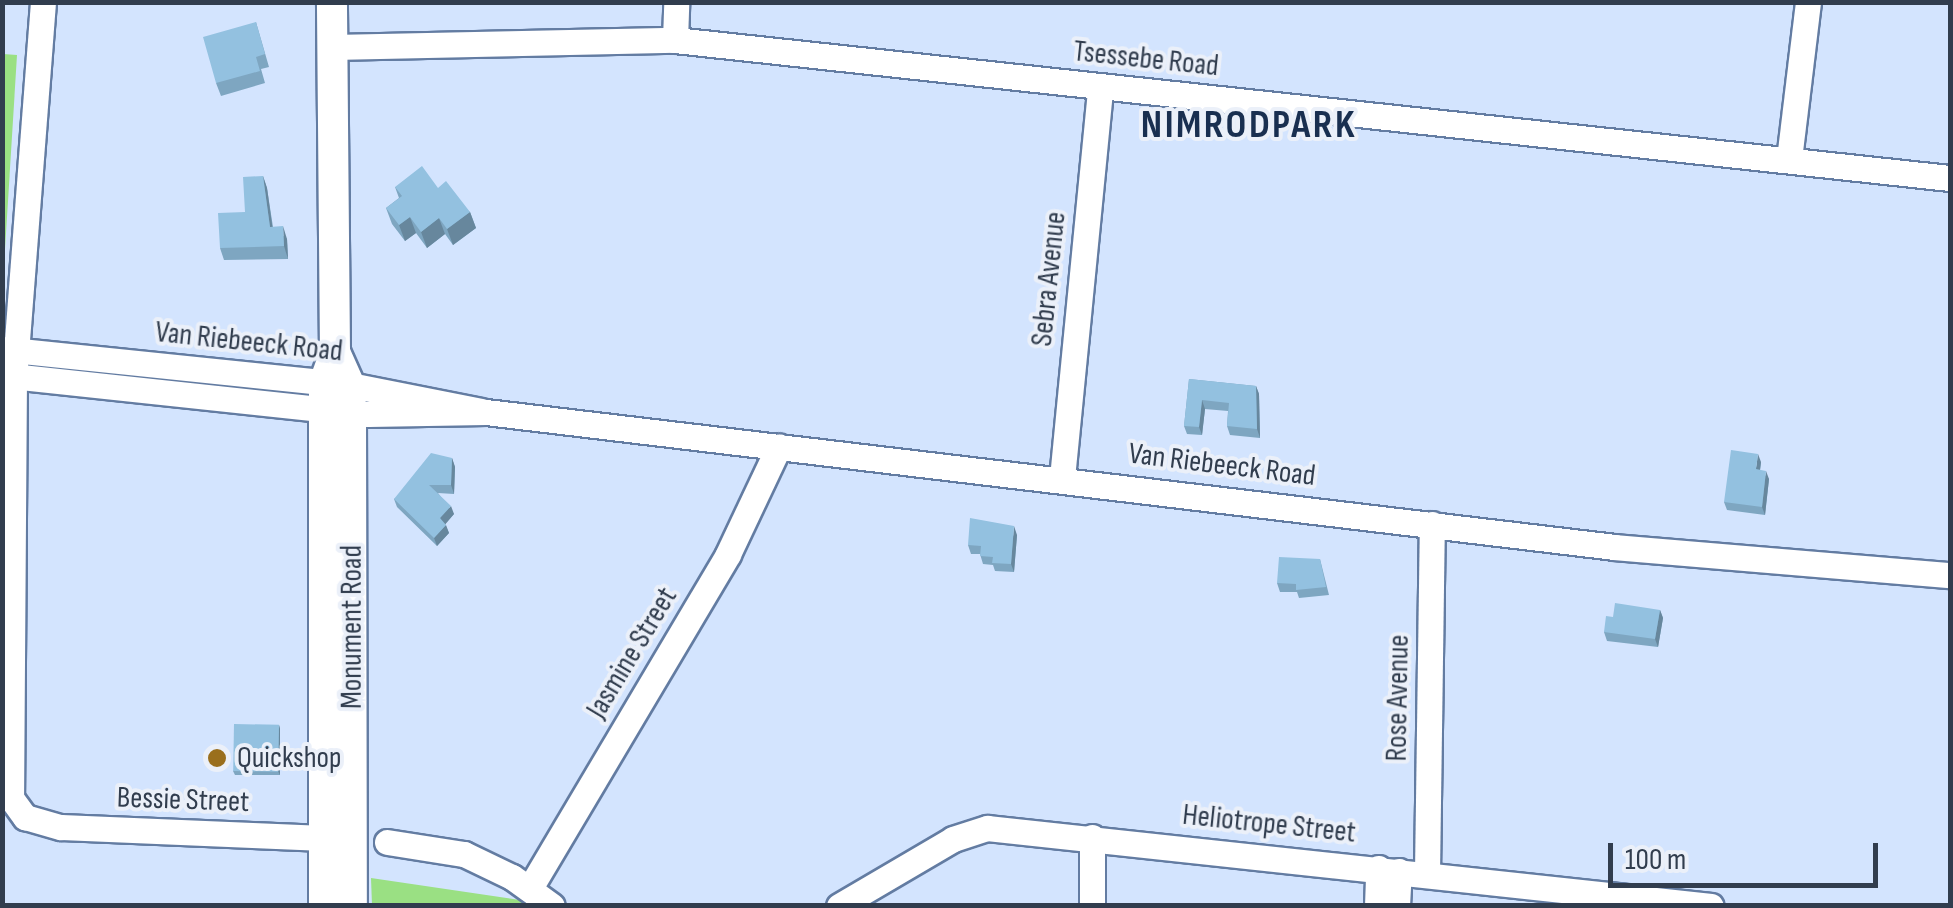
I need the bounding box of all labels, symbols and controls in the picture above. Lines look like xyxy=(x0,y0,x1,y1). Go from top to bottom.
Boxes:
street label: Tsessebe Road xyxy=(1072,33,1220,85)
district label: NIMRODPARK xyxy=(1141,101,1357,149)
street label: Sebra Avenue xyxy=(1024,210,1074,348)
street label: Van Riebeeck Road xyxy=(154,314,344,370)
street label: Van Riebeeck Road xyxy=(1127,436,1317,494)
street label: Monument Road xyxy=(334,545,370,709)
street label: Jasmine Street xyxy=(579,581,685,725)
street label: Rose Avenue xyxy=(1379,634,1417,762)
place label: Quickshop xyxy=(237,740,341,776)
marker: Quickshop xyxy=(206,747,228,769)
street label: Bessie Street xyxy=(116,780,250,820)
street label: Heliotrope Street xyxy=(1181,797,1357,851)
scale bar xyxy=(1613,823,1883,885)
text: 100 m xyxy=(1625,842,1686,878)

